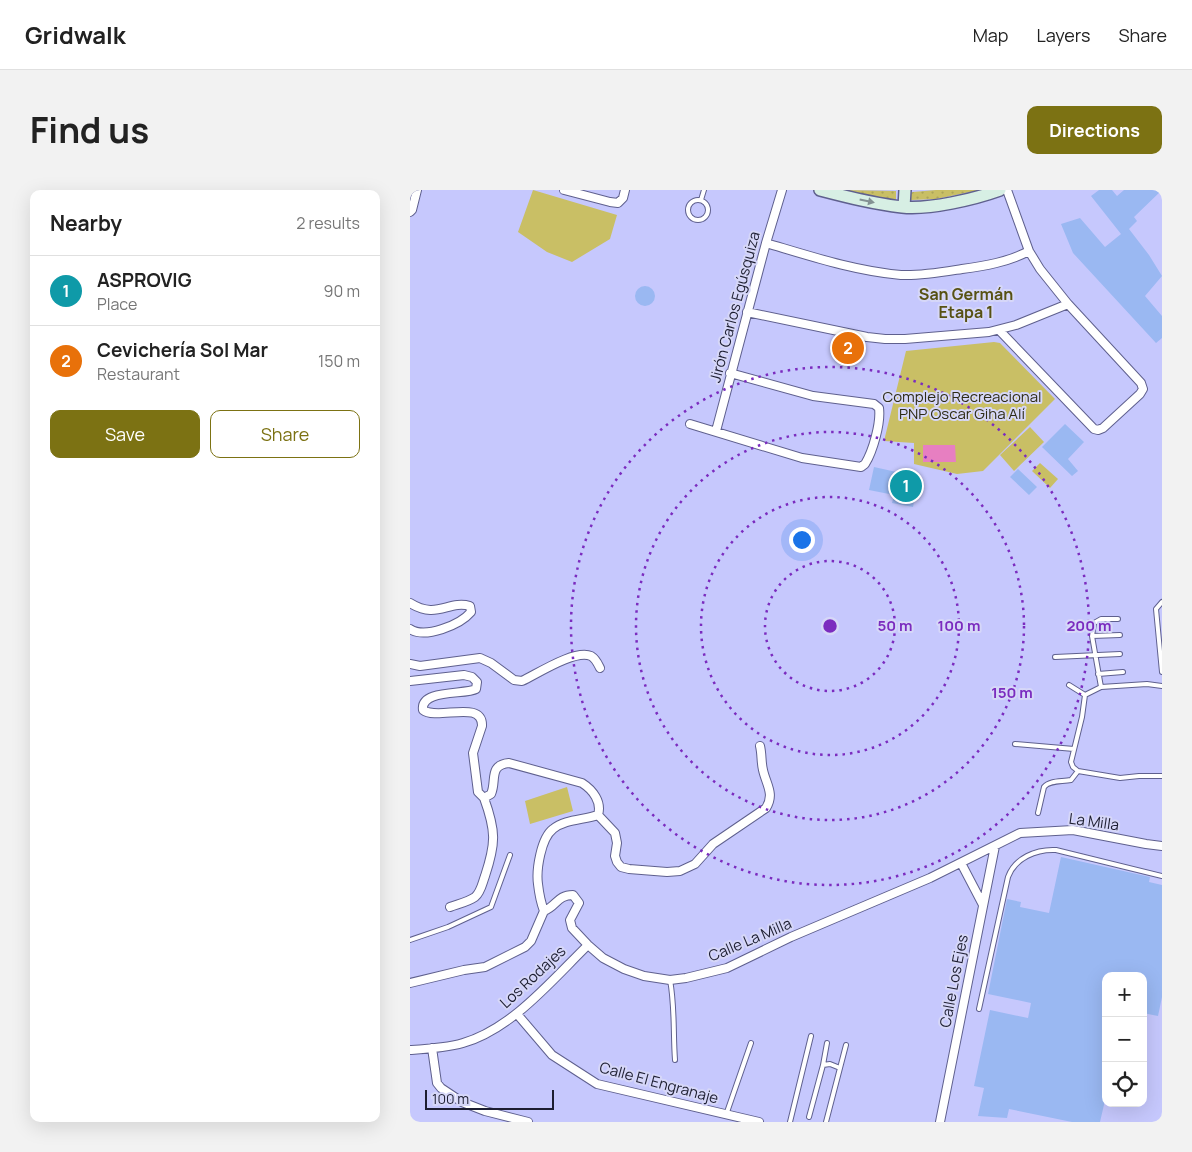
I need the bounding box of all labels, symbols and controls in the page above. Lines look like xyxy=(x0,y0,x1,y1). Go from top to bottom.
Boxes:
text: Gridwalk xyxy=(25,18,126,51)
text: Map xyxy=(973,23,1008,47)
text: Layers xyxy=(1036,23,1090,47)
text: Share xyxy=(1118,23,1167,47)
text: Find us xyxy=(30,106,149,154)
button: Directions xyxy=(1027,106,1162,154)
one-way arrow xyxy=(860,197,875,205)
text: Nearby xyxy=(50,209,122,237)
text: 2 results xyxy=(296,212,360,234)
street label: Jirón Carlos Egúsquiza xyxy=(704,229,765,385)
text: ASPROVIG xyxy=(97,267,192,293)
text: 1 xyxy=(62,280,70,302)
text: 90 m xyxy=(324,280,360,302)
district label: San Germán Etapa 1 xyxy=(919,283,1013,323)
text: Place xyxy=(97,293,137,315)
pin: 2 xyxy=(832,329,864,367)
text: Cevichería Sol Mar xyxy=(97,337,268,363)
text: 2 xyxy=(61,350,71,372)
text: 150 m xyxy=(318,350,360,372)
text: Restaurant xyxy=(97,363,180,385)
park label: Complejo Recreacional PNP Oscar Giha Alí xyxy=(882,386,1042,424)
button: Save xyxy=(50,410,200,458)
button: Share xyxy=(210,410,360,458)
pin: 1 xyxy=(890,467,922,505)
your location xyxy=(789,527,815,553)
text: 50 m xyxy=(877,615,913,636)
text: 100 m xyxy=(938,615,980,636)
text: 200 m xyxy=(1066,615,1112,636)
centre of rings xyxy=(821,617,839,635)
text: 150 m xyxy=(991,682,1033,703)
street label: La Milla xyxy=(1068,808,1121,835)
street label: Calle La Milla xyxy=(705,913,795,966)
street label: Calle Los Ejes xyxy=(934,933,973,1029)
street label: Los Rodajes xyxy=(495,940,570,1013)
map controls xyxy=(1102,972,1147,1107)
button: + xyxy=(1102,972,1147,1017)
button: − xyxy=(1102,1017,1147,1062)
street label: Calle El Engranaje xyxy=(597,1057,721,1109)
button: locate xyxy=(1102,1062,1147,1107)
scale bar xyxy=(425,1087,554,1110)
text: 100 m xyxy=(432,1089,469,1108)

